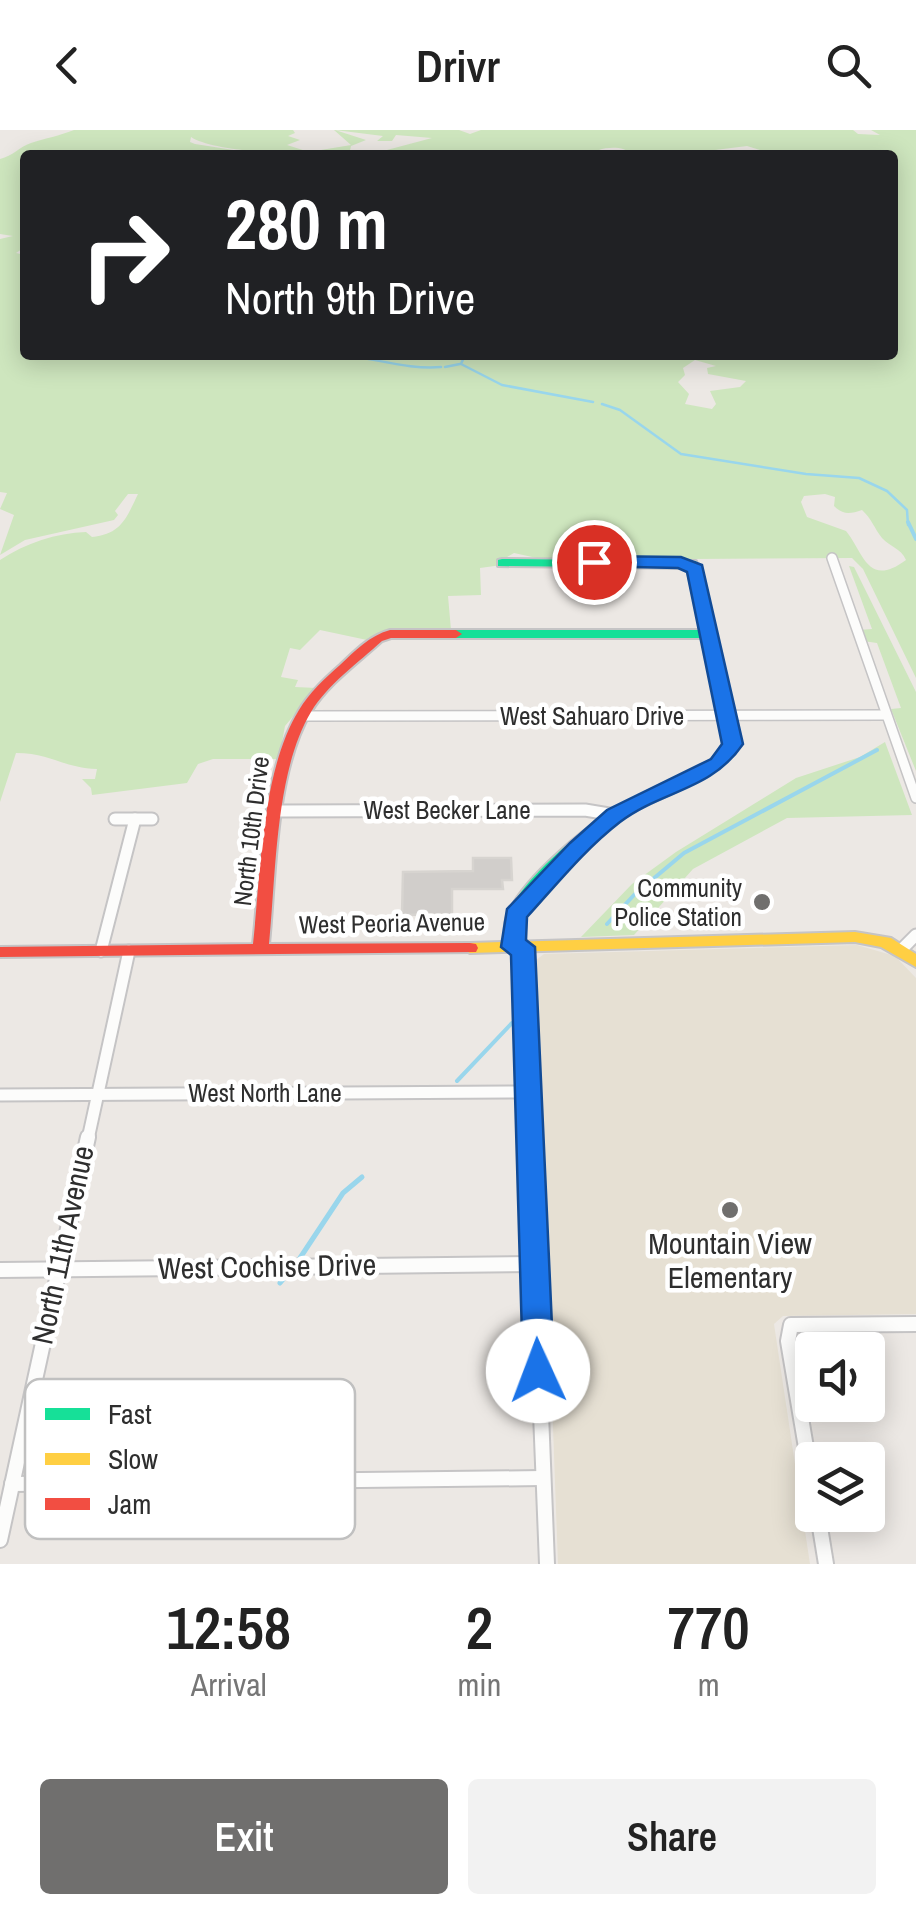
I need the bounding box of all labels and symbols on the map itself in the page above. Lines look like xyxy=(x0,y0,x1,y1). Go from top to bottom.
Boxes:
pin xyxy=(552,520,637,605)
street label: West Sahuaro Drive xyxy=(500,699,684,733)
street label: North 10th Drive xyxy=(225,754,277,908)
street label: West Becker Lane xyxy=(363,793,531,827)
place label: Community Police Station xyxy=(614,871,743,934)
marker: Community Police Station xyxy=(751,891,773,913)
street label: West Peoria Avenue xyxy=(299,904,485,942)
street label: West North Lane xyxy=(188,1076,342,1110)
street label: North 11th Avenue xyxy=(22,1142,103,1348)
marker: Mountain View Elementary xyxy=(719,1199,741,1221)
place label: Mountain View Elementary xyxy=(648,1223,812,1297)
street label: West Cochise Drive xyxy=(157,1244,376,1288)
position arrow xyxy=(486,1319,590,1423)
legend xyxy=(25,1379,355,1539)
text: Fast xyxy=(108,1395,152,1433)
text: Slow xyxy=(108,1440,158,1478)
text: Jam xyxy=(108,1485,151,1523)

